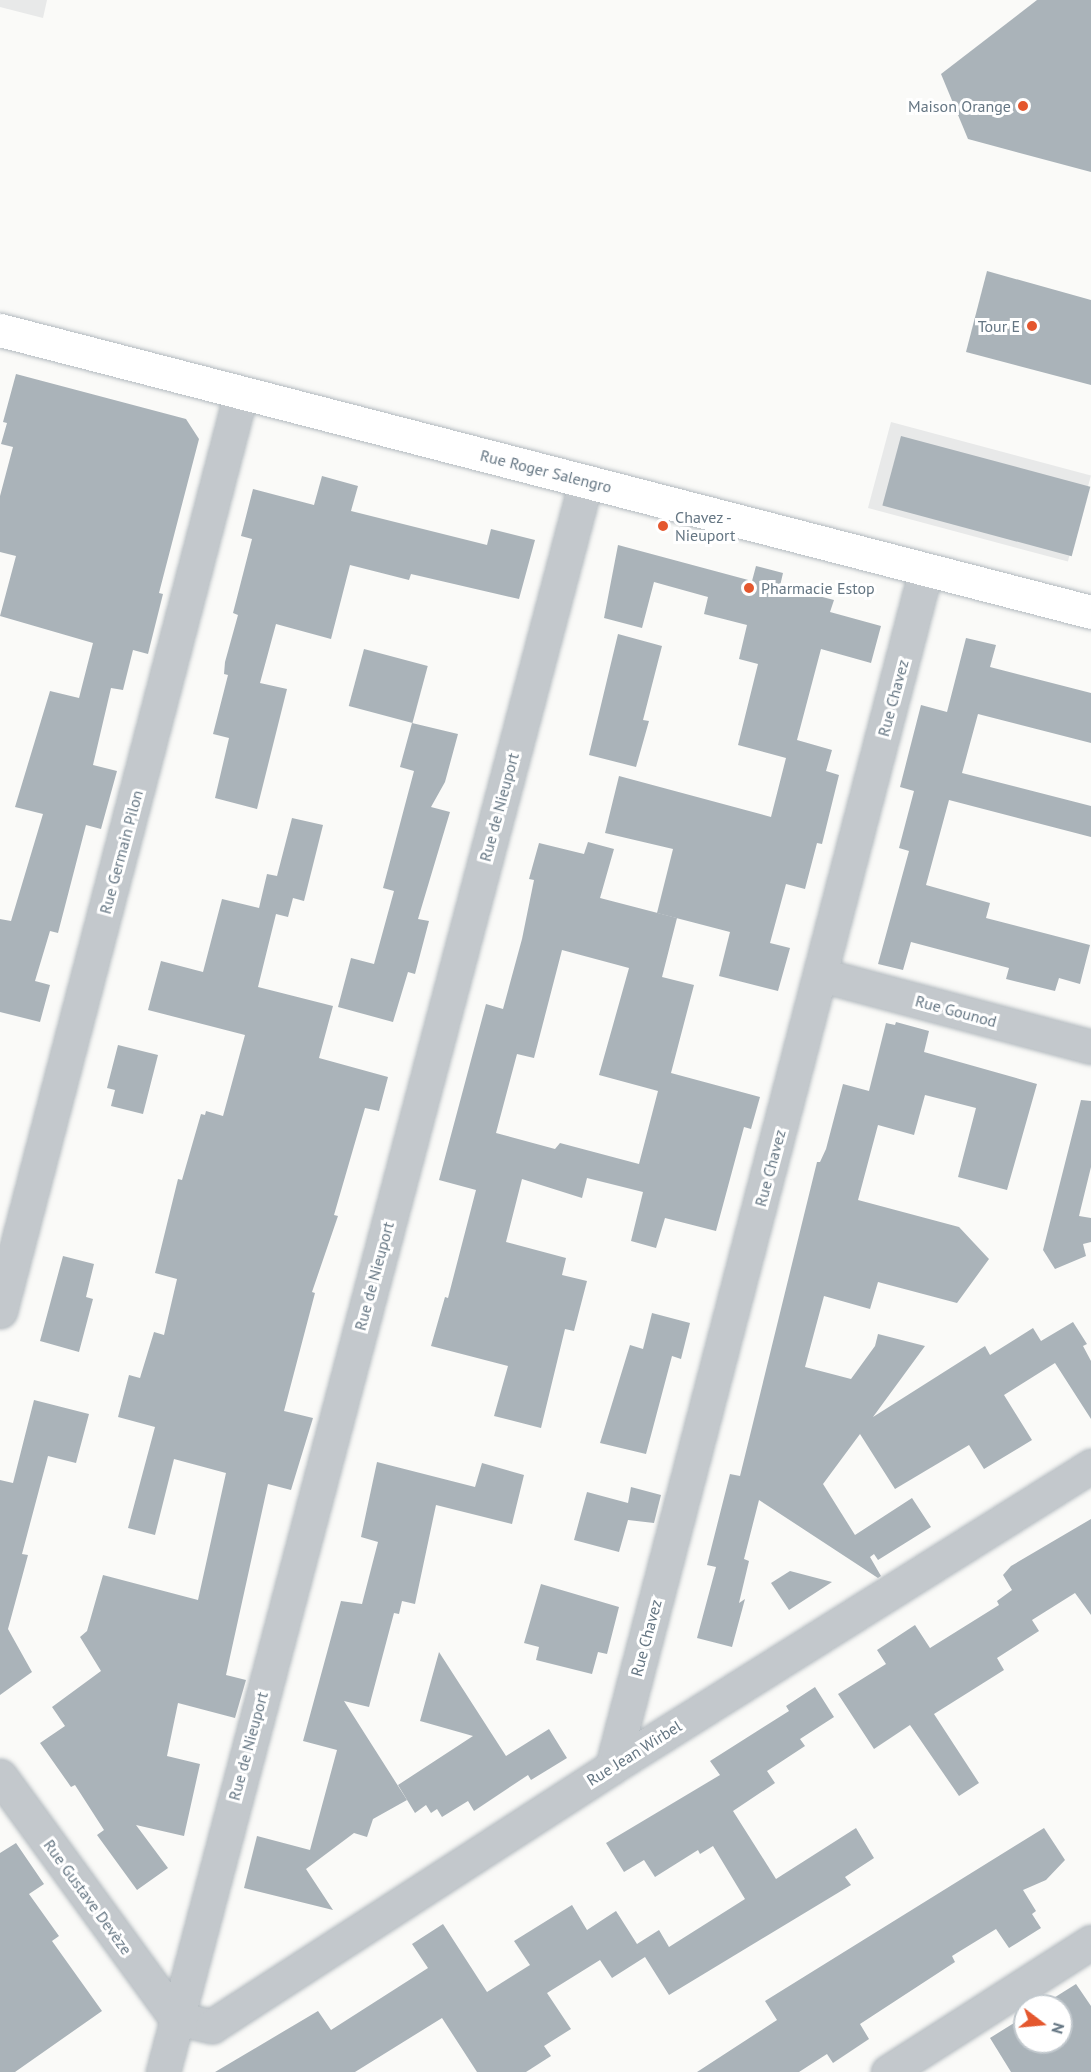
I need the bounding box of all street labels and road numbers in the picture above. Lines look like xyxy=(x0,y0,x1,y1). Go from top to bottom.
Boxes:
street label: Rue Roger Salengro xyxy=(478,445,614,497)
street label: Rue Chavez xyxy=(874,657,912,739)
street label: Rue de Nieuport xyxy=(475,751,523,863)
street label: Rue Germain Pilon xyxy=(95,788,147,916)
street label: Rue Gounod xyxy=(913,991,999,1031)
street label: Rue Chavez xyxy=(751,1127,789,1209)
street label: Rue de Nieuport xyxy=(350,1220,398,1332)
street label: Rue Chavez xyxy=(627,1597,665,1679)
street label: Rue de Nieuport xyxy=(224,1690,272,1802)
street label: Rue Jean Wirbel xyxy=(583,1716,685,1790)
street label: Rue Gustave Devèze xyxy=(40,1836,136,1958)

